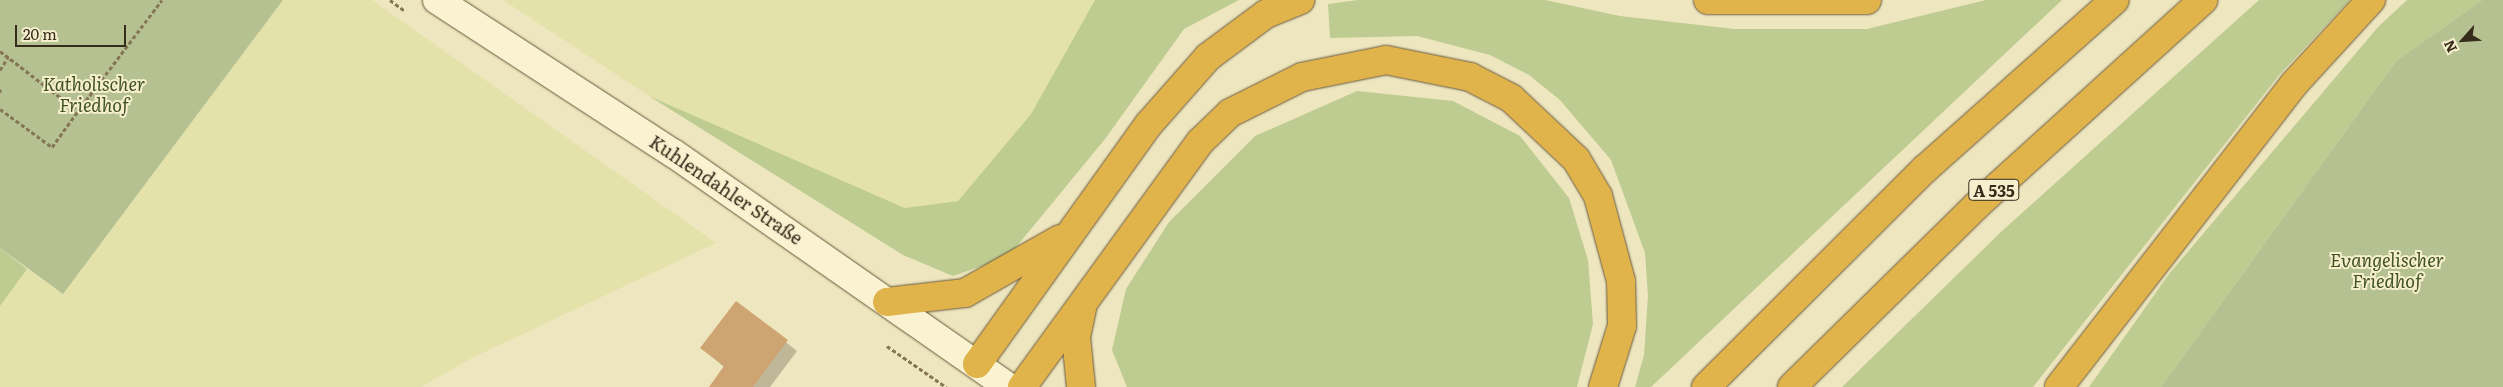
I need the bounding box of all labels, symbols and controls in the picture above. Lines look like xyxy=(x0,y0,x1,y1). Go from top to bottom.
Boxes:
scale bar xyxy=(18,15,129,47)
north arrow xyxy=(2438,15,2488,65)
text: 20 m xyxy=(23,22,57,45)
text: N xyxy=(2438,37,2461,56)
park label: Katholischer Friedhof xyxy=(43,74,145,116)
street label: Kuhlendahler Straße xyxy=(645,131,807,249)
road number: A 535 xyxy=(1968,176,2020,204)
park label: Evangelischer Friedhof xyxy=(2330,250,2444,292)

